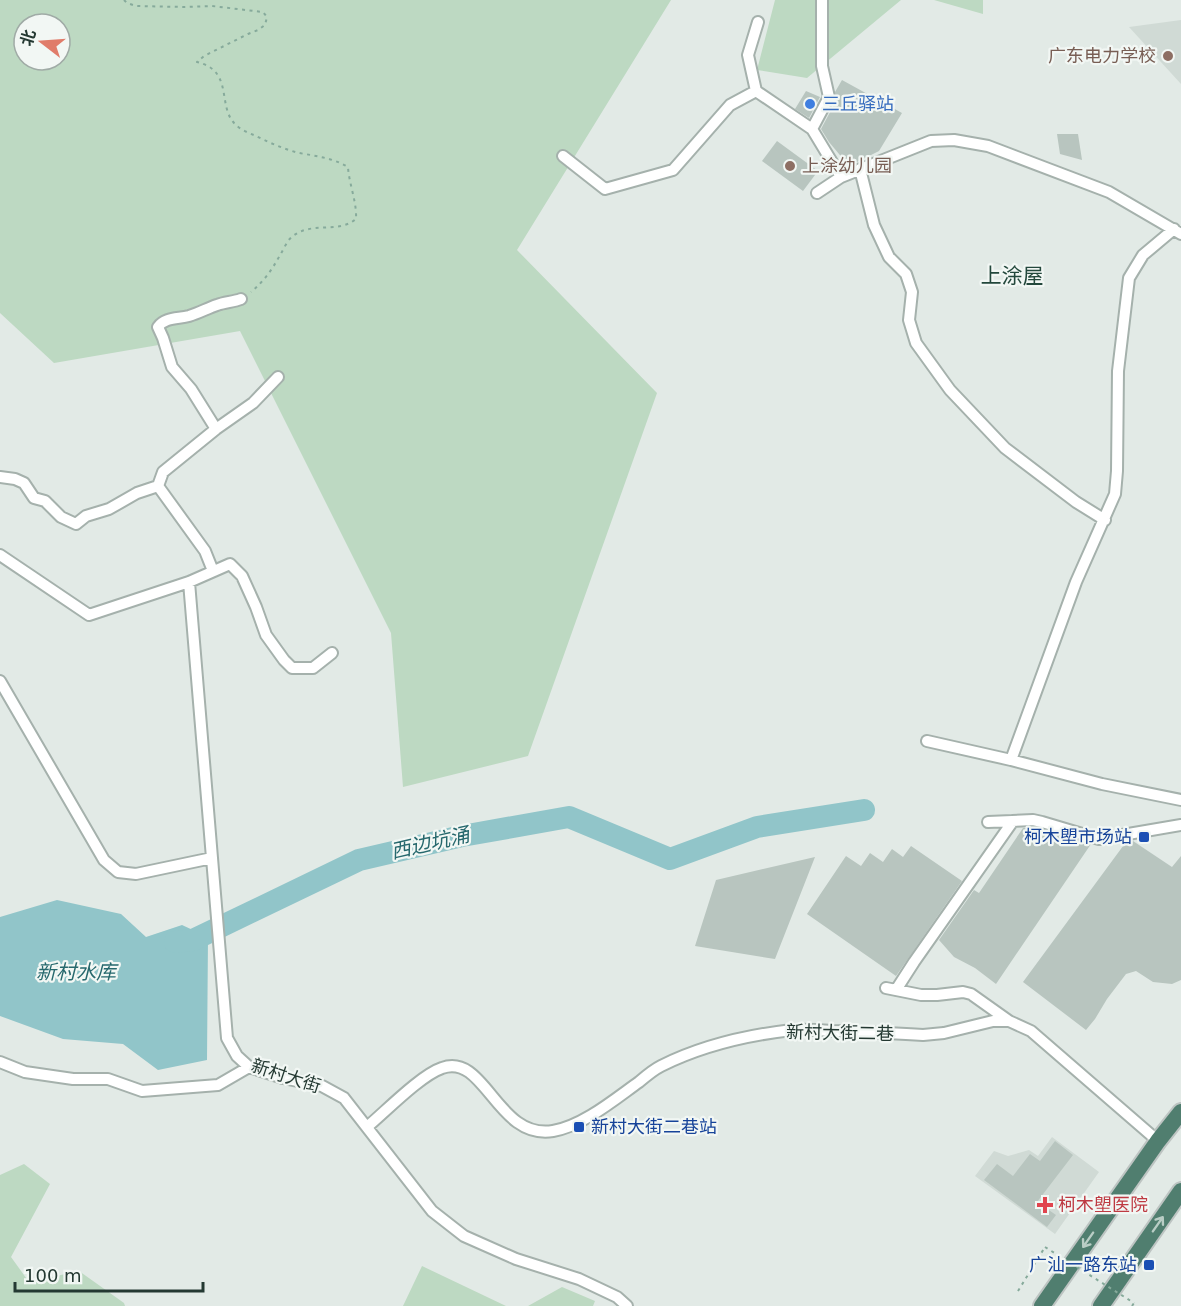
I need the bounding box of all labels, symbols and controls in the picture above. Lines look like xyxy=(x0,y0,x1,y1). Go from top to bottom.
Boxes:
north arrow xyxy=(12,12,72,72)
text: 北 xyxy=(17,27,40,48)
place label: 广东电力学校 xyxy=(1048,45,1156,66)
marker: 广东电力学校 xyxy=(1161,49,1175,63)
place label: 三丘驿站 xyxy=(822,93,894,114)
marker: 三丘驿站 xyxy=(803,97,817,111)
place label: 上涂幼儿园 xyxy=(802,155,892,176)
marker: 上涂幼儿园 xyxy=(783,159,797,173)
district label: 上涂屋 xyxy=(981,264,1044,288)
water label: 西边坑涌 xyxy=(388,822,474,864)
place label: 柯木塱市场站 xyxy=(1024,826,1132,847)
marker: 柯木塱市场站 xyxy=(1137,830,1151,844)
water label: 新村水库 xyxy=(36,960,119,984)
street label: 新村大街二巷 xyxy=(786,1021,894,1044)
street label: 新村大街 xyxy=(249,1054,324,1097)
place label: 新村大街二巷站 xyxy=(591,1116,717,1137)
marker: 新村大街二巷站 xyxy=(572,1120,586,1134)
place label: 柯木塱医院 xyxy=(1058,1194,1148,1215)
marker: 柯木塱医院 xyxy=(1036,1196,1054,1214)
one-way arrow xyxy=(1152,1216,1164,1232)
one-way arrow xyxy=(1082,1232,1094,1248)
place label: 广汕一路东站 xyxy=(1029,1254,1137,1275)
scale bar xyxy=(15,1255,202,1293)
marker: 广汕一路东站 xyxy=(1142,1258,1156,1272)
text: 100 m xyxy=(24,1265,82,1286)

